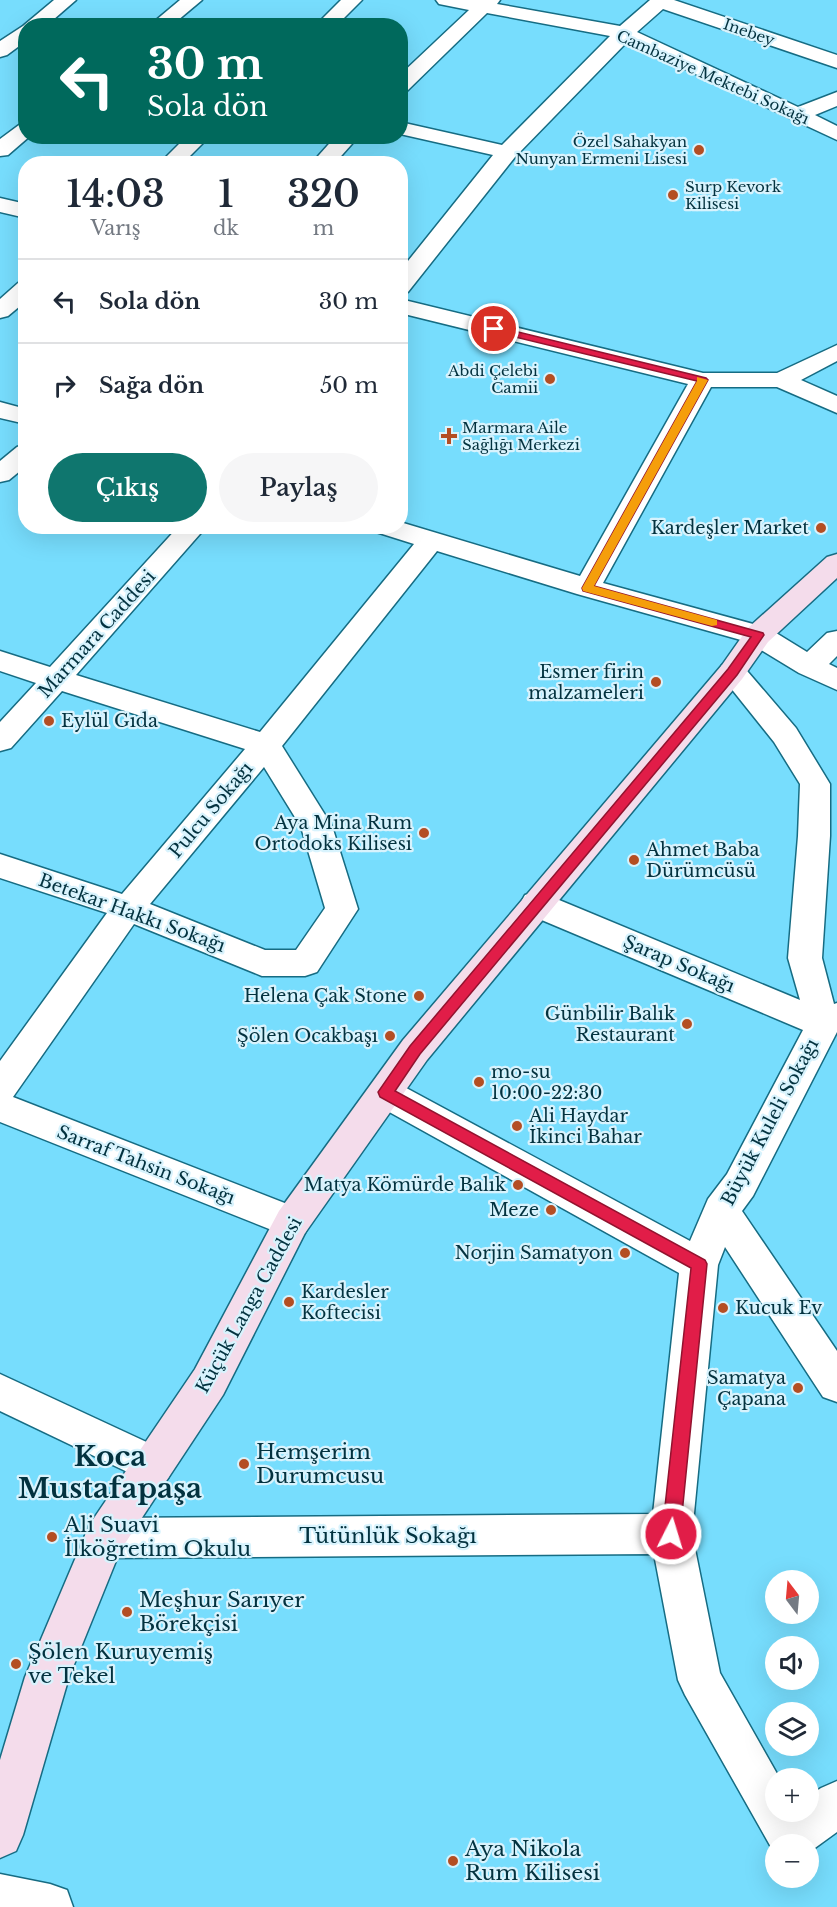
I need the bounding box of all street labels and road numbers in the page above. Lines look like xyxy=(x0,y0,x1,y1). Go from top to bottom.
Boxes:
street label: Inebey xyxy=(721,14,778,50)
street label: Cambaziye Mektebi Sokağı xyxy=(614,26,812,128)
street label: Marmara Caddesi xyxy=(34,566,160,702)
street label: Pulcu Sokağı xyxy=(164,758,258,862)
street label: Betekar Hakkı Sokağı xyxy=(36,869,228,957)
street label: Şarap Sokağı xyxy=(620,931,738,997)
street label: Büyük Kuleli Sokağı xyxy=(717,1035,823,1209)
street label: Sarraf Tahsin Sokağı xyxy=(54,1121,238,1209)
street label: Küçük Langa Caddesi xyxy=(191,1213,307,1397)
street label: Tütünlük Sokağı xyxy=(299,1523,477,1549)

